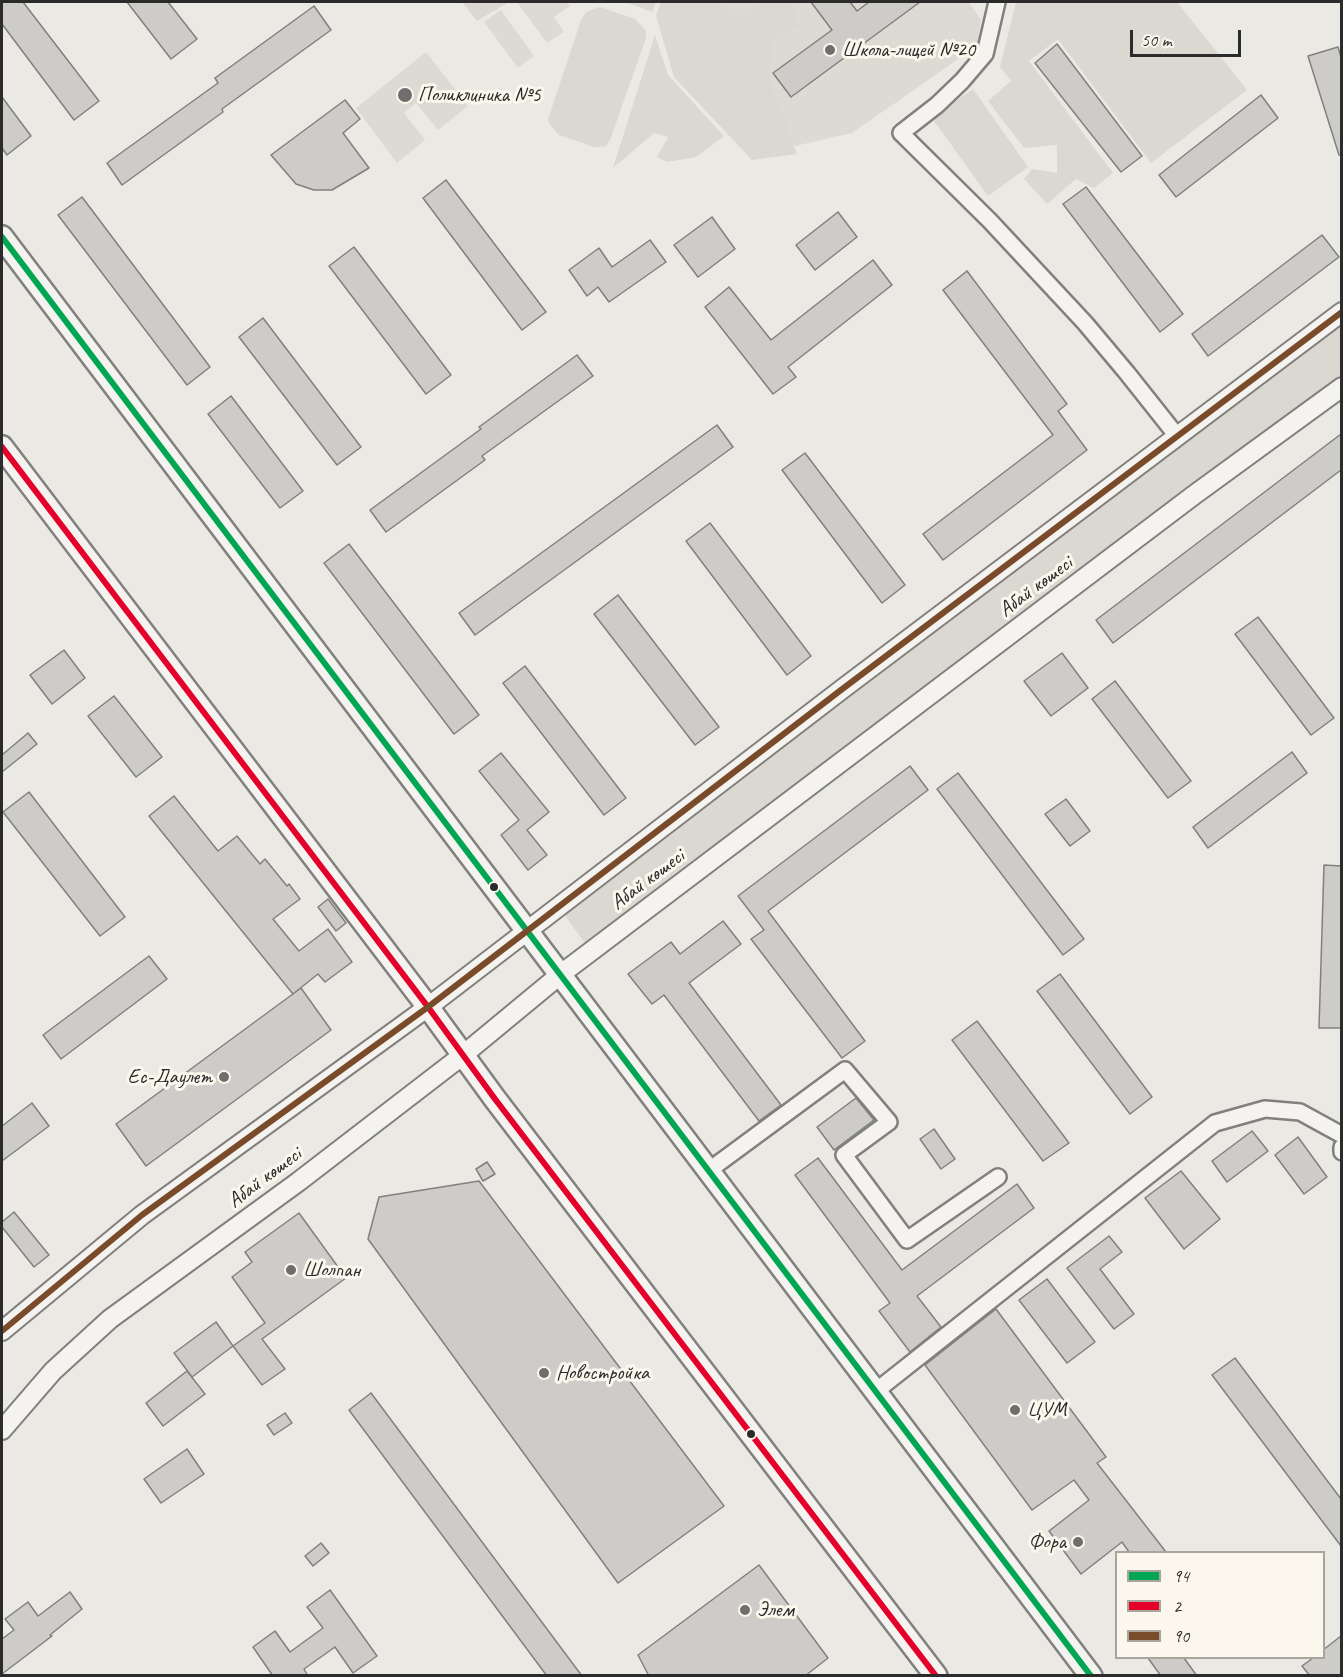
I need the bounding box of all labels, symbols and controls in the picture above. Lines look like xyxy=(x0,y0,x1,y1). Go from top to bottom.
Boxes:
scale bar xyxy=(1133,18,1244,56)
text: 50 m xyxy=(1141,29,1172,51)
place label: Школа-лицей №20 xyxy=(842,37,975,63)
marker: Школа-лицей №20 xyxy=(823,43,837,57)
place label: Поликлиника №5 xyxy=(418,82,541,108)
marker: Поликлиника №5 xyxy=(396,86,414,104)
street label: Абай көшесі xyxy=(994,551,1078,623)
street label: Абай көшесі xyxy=(606,844,690,916)
unlabelled marker xyxy=(488,881,500,893)
place label: Ес-Даулет xyxy=(128,1064,212,1090)
marker: Ес-Даулет xyxy=(217,1070,231,1084)
street label: Абай көшесі xyxy=(223,1142,307,1214)
place label: Шолпан xyxy=(303,1257,360,1283)
marker: Шолпан xyxy=(284,1263,298,1277)
place label: Новостройка xyxy=(556,1360,649,1386)
marker: Новостройка xyxy=(537,1366,551,1380)
place label: ЦУМ xyxy=(1027,1397,1066,1423)
marker: ЦУМ xyxy=(1008,1403,1022,1417)
unlabelled marker xyxy=(745,1428,757,1440)
place label: Фора xyxy=(1029,1529,1066,1555)
marker: Фора xyxy=(1071,1535,1085,1549)
legend xyxy=(1115,1551,1325,1659)
text: 94 xyxy=(1173,1565,1189,1587)
text: 2 xyxy=(1173,1595,1181,1617)
place label: Элем xyxy=(757,1597,794,1623)
marker: Элем xyxy=(738,1603,752,1617)
text: 90 xyxy=(1173,1625,1189,1647)

